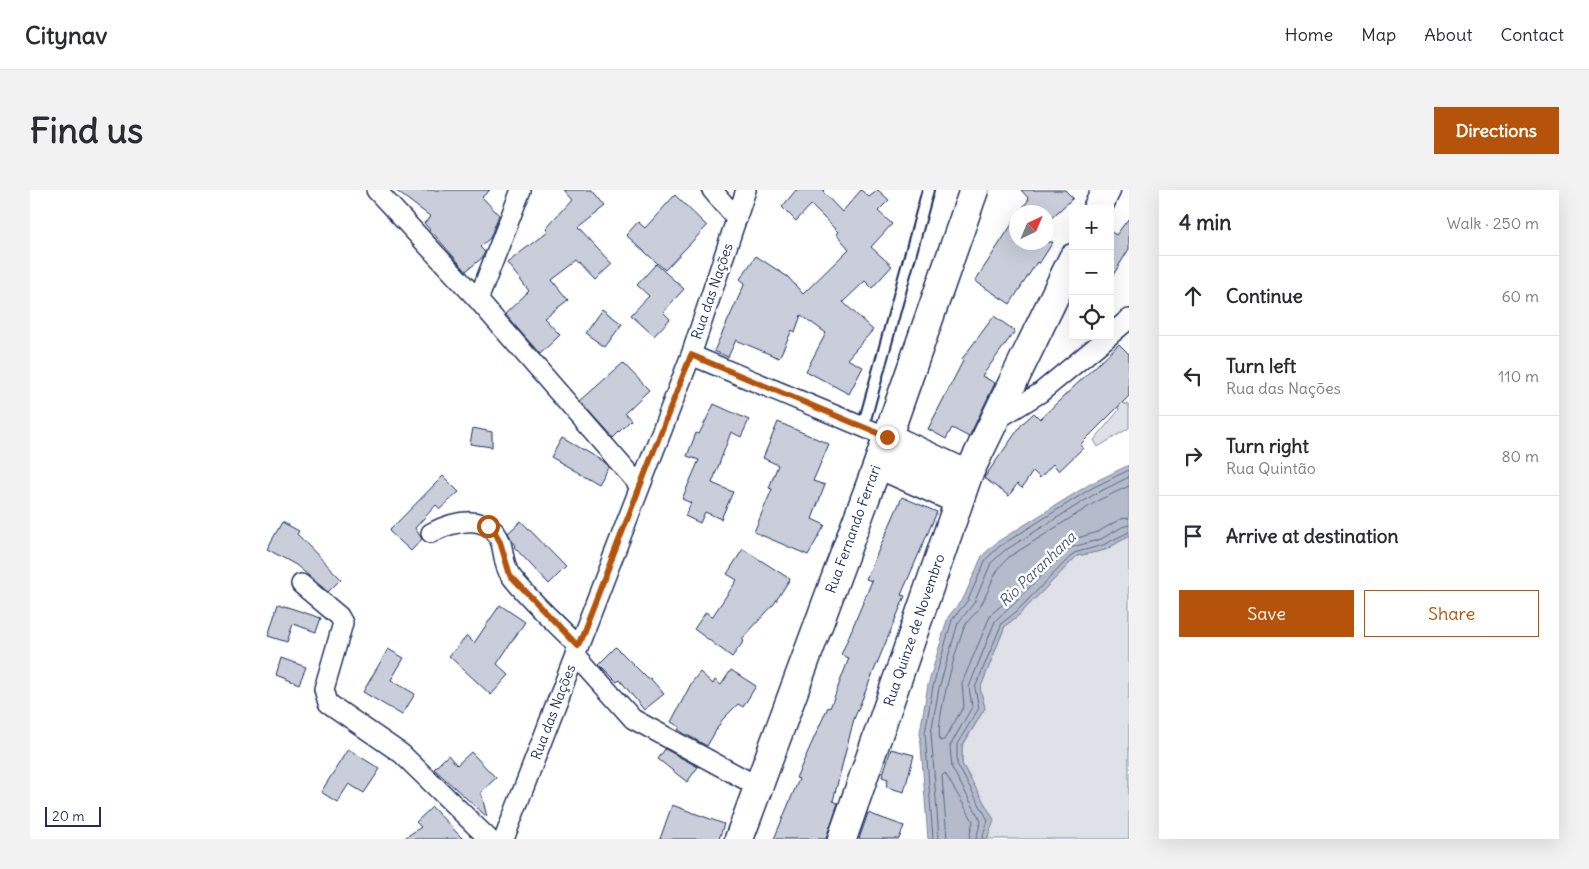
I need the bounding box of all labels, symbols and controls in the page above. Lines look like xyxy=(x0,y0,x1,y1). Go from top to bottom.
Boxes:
text: Citynav xyxy=(25,20,107,50)
text: Home xyxy=(1285,23,1333,46)
text: Map xyxy=(1361,23,1396,46)
text: About xyxy=(1424,23,1472,46)
text: Contact xyxy=(1500,23,1564,46)
button: Directions xyxy=(1434,107,1559,154)
text: Find us xyxy=(30,108,143,152)
north arrow xyxy=(1009,205,1054,250)
map controls xyxy=(1069,205,1114,340)
button: + xyxy=(1069,205,1114,250)
text: 4 min xyxy=(1179,209,1231,236)
text: Walk · 250 m xyxy=(1447,213,1539,233)
street label: Rua das Nações xyxy=(687,241,737,341)
button: − xyxy=(1069,250,1114,295)
icon: ahead xyxy=(1179,282,1207,310)
text: Continue xyxy=(1226,284,1303,308)
text: 60 m xyxy=(1501,286,1539,306)
button: locate xyxy=(1069,295,1114,340)
text: Turn left xyxy=(1226,354,1296,378)
icon: left xyxy=(1179,362,1207,390)
text: 110 m xyxy=(1498,366,1539,386)
text: Rua das Nações xyxy=(1226,378,1341,398)
route end xyxy=(876,426,899,449)
text: Turn right xyxy=(1226,434,1309,458)
icon: right xyxy=(1179,442,1207,470)
text: 80 m xyxy=(1501,446,1539,466)
text: Rua Quintão xyxy=(1226,458,1316,478)
street label: Rua Fernando Ferrari xyxy=(821,462,885,596)
route start xyxy=(477,515,500,538)
icon: arrive xyxy=(1179,522,1207,550)
text: Arrive at destination xyxy=(1226,524,1399,548)
water label: Rio Paranhana xyxy=(995,527,1081,610)
street label: Rua Quinze de Novembro xyxy=(879,551,949,708)
button: Save xyxy=(1179,590,1354,637)
button: Share xyxy=(1364,590,1539,637)
street label: Rua das Nações xyxy=(527,662,579,762)
scale bar xyxy=(45,804,101,827)
text: 20 m xyxy=(52,807,85,825)

